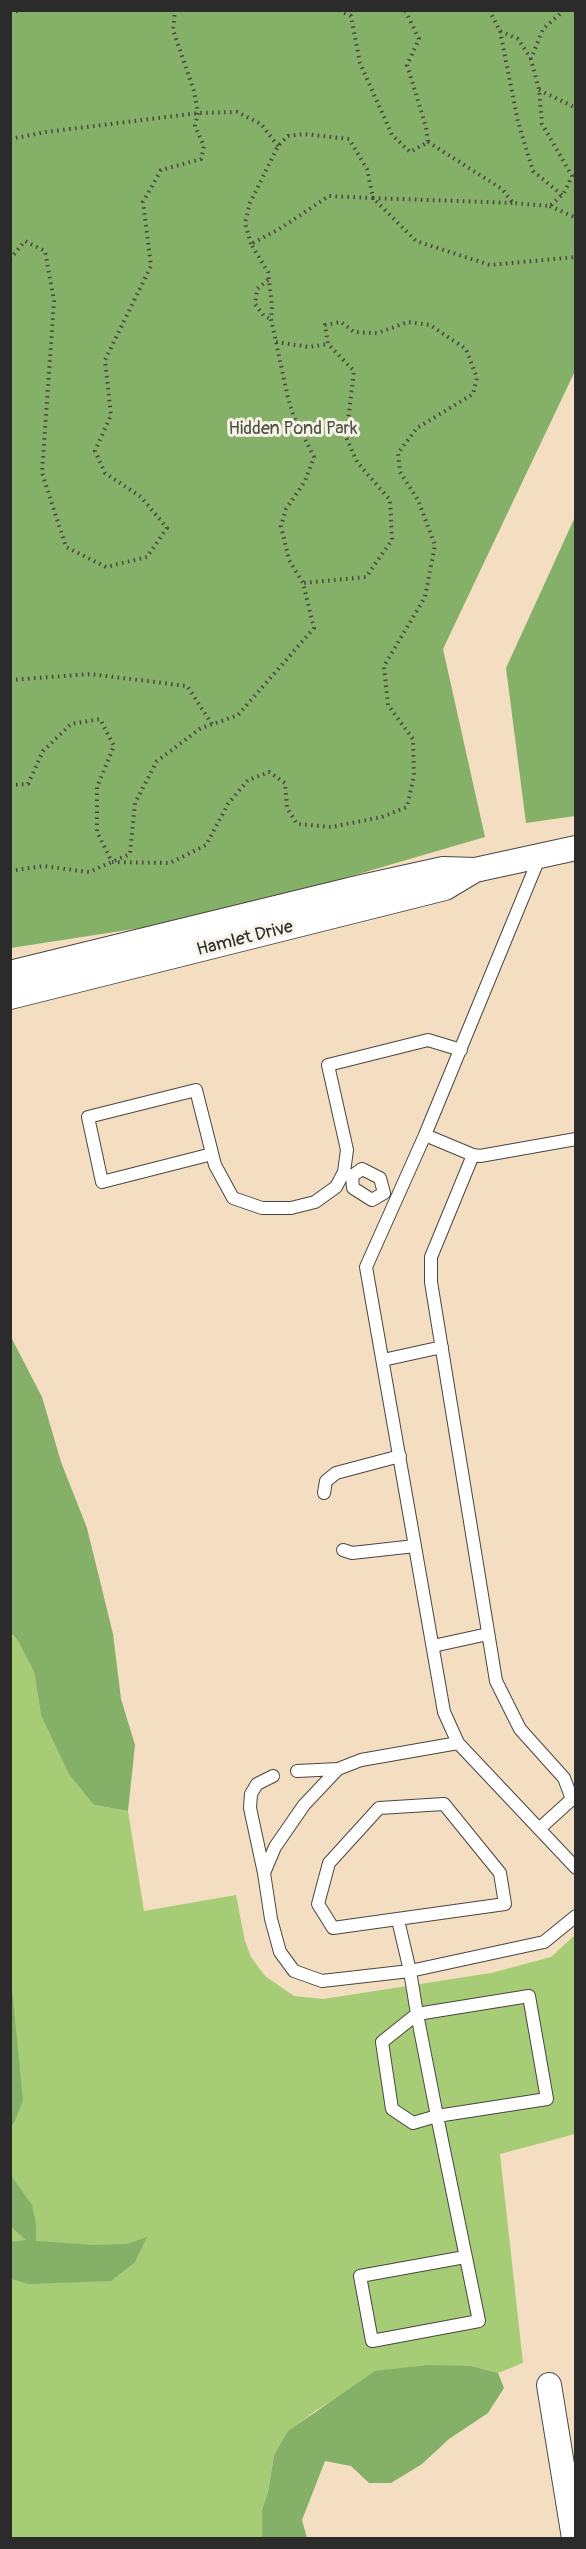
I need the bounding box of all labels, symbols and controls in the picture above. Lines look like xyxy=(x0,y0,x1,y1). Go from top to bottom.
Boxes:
park label: Hidden Pond Park xyxy=(229,418,357,440)
street label: Hamlet Drive xyxy=(195,917,295,961)

